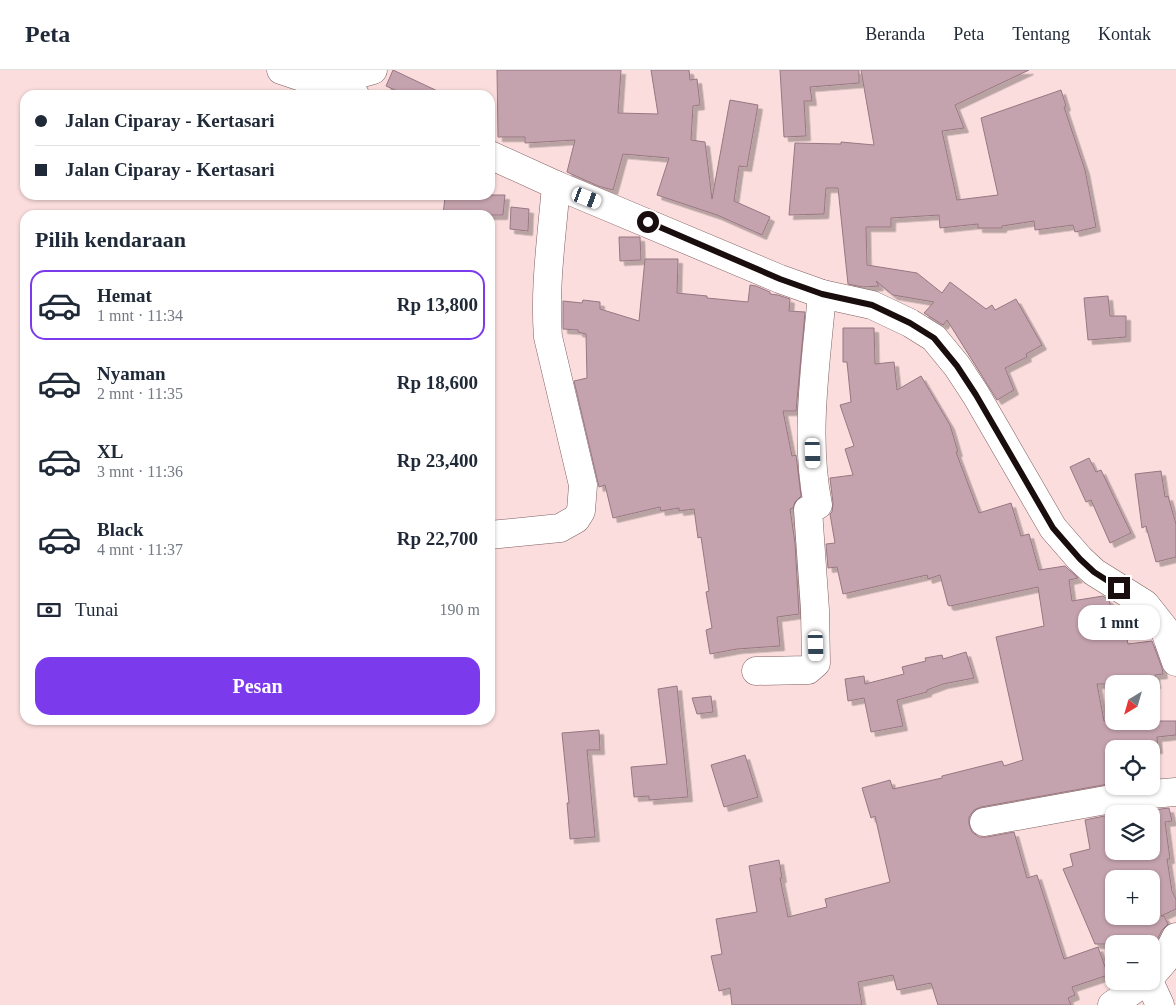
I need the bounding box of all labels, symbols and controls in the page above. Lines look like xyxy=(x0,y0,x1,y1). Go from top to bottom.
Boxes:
text: Peta xyxy=(25,21,70,47)
text: Beranda xyxy=(865,24,925,44)
text: Peta xyxy=(953,24,984,44)
text: Tentang xyxy=(1012,24,1070,44)
text: Kontak xyxy=(1098,24,1151,44)
text: Jalan Ciparay - Kertasari xyxy=(65,110,275,131)
text: Jalan Ciparay - Kertasari xyxy=(65,159,275,180)
car xyxy=(570,186,603,210)
route start xyxy=(637,211,659,233)
text: Pilih kendaraan xyxy=(35,227,186,252)
icon: car xyxy=(37,283,82,328)
text: Hemat xyxy=(97,285,152,306)
text: Rp 13,800 xyxy=(397,294,478,315)
text: 1 mnt · 11:34 xyxy=(97,307,183,324)
icon: car xyxy=(37,361,82,406)
text: Nyaman xyxy=(97,363,166,384)
text: Rp 18,600 xyxy=(397,372,478,393)
text: 2 mnt · 11:35 xyxy=(97,385,183,402)
car xyxy=(804,438,821,468)
icon: car xyxy=(37,439,82,484)
text: XL xyxy=(97,441,123,462)
text: Rp 23,400 xyxy=(397,450,478,471)
text: 3 mnt · 11:36 xyxy=(97,463,183,480)
icon: car xyxy=(37,517,82,562)
text: Black xyxy=(97,519,143,540)
text: Rp 22,700 xyxy=(397,528,478,549)
text: 4 mnt · 11:37 xyxy=(97,541,183,558)
route end xyxy=(1108,577,1130,599)
icon: cash xyxy=(35,596,63,624)
text: Tunai xyxy=(75,599,119,620)
text: 190 m xyxy=(440,601,480,618)
callout: 1 mnt xyxy=(1078,606,1160,640)
text: 1 mnt xyxy=(1099,614,1139,631)
car xyxy=(807,631,824,661)
button: Pesan xyxy=(35,657,480,715)
north arrow xyxy=(1105,675,1160,730)
map controls xyxy=(1105,675,1160,990)
button: locate xyxy=(1105,740,1160,795)
button: layers xyxy=(1105,805,1160,860)
button: + xyxy=(1105,870,1160,925)
button: − xyxy=(1105,935,1160,990)

